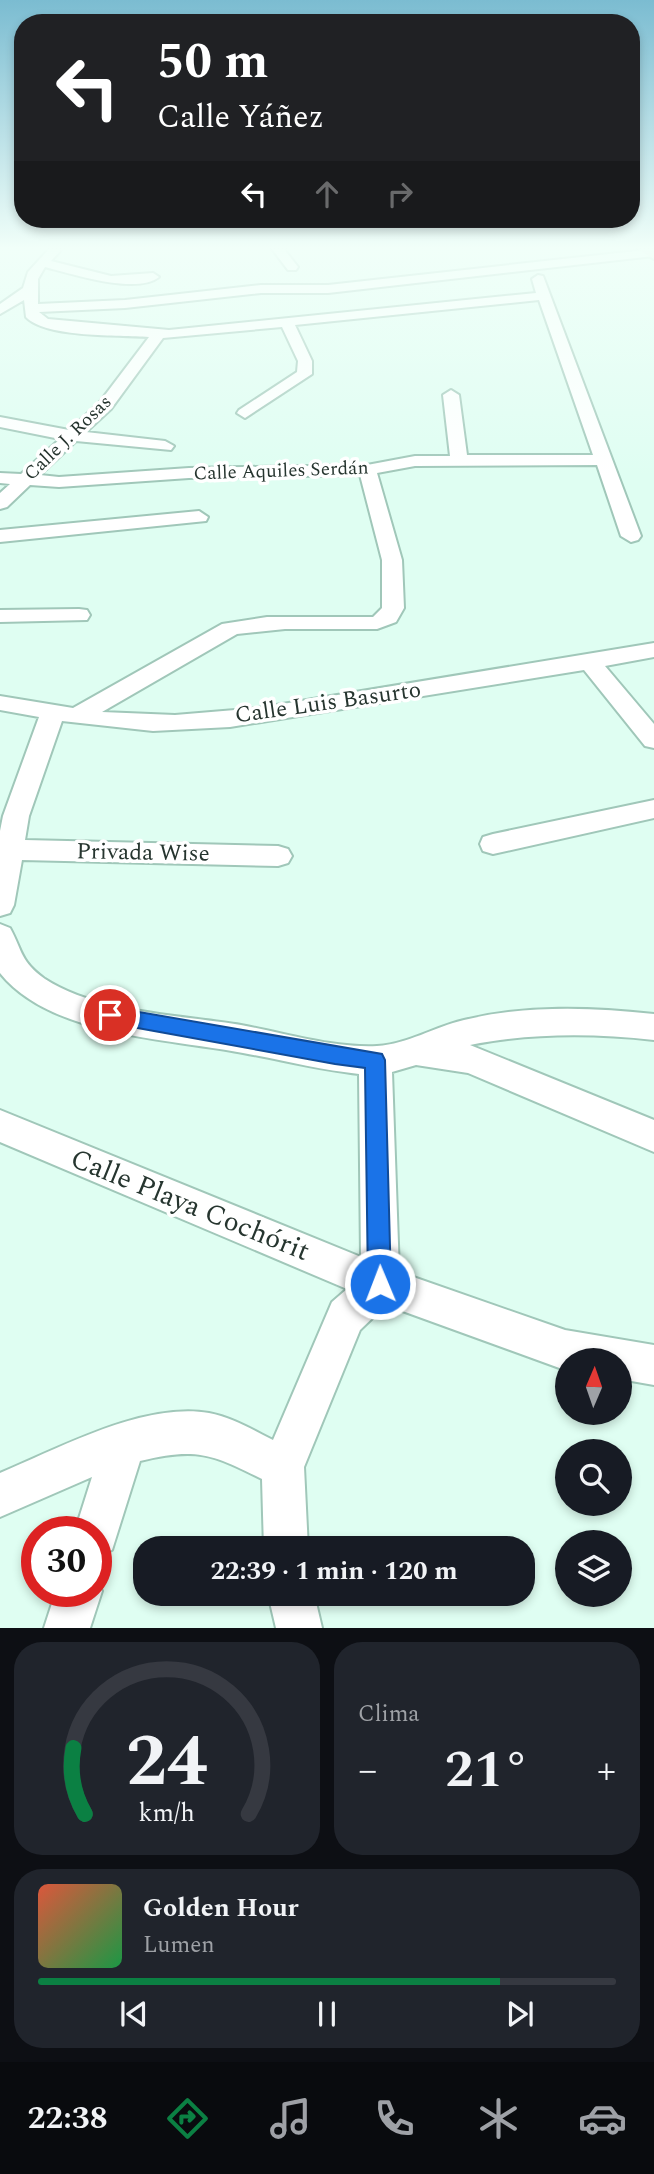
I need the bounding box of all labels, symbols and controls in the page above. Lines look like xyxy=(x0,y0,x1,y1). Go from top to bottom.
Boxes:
text: 50 m xyxy=(157,25,268,100)
icon: left xyxy=(42,42,133,133)
text: Calle Yáñez xyxy=(157,93,324,142)
icon: left xyxy=(235,175,273,213)
icon: ahead xyxy=(308,175,346,213)
icon: right xyxy=(381,175,419,213)
street label: Calle J. Rosas xyxy=(17,388,119,488)
street label: Calle Aquiles Serdán xyxy=(193,453,369,489)
street label: Calle Luis Basurto xyxy=(233,673,423,733)
street label: Privada Wise xyxy=(76,834,210,872)
pin xyxy=(80,985,140,1045)
icon: arrive xyxy=(91,996,129,1034)
street label: Calle Playa Cochórit xyxy=(64,1137,316,1273)
position arrow xyxy=(343,1247,417,1321)
north arrow xyxy=(555,1348,632,1424)
map controls xyxy=(555,1348,632,1607)
button: search xyxy=(555,1439,632,1516)
speed limit sign: 30 xyxy=(21,1516,112,1607)
button: layers xyxy=(555,1530,632,1607)
text: 22:39 · 1 min · 120 m xyxy=(210,1551,458,1591)
text: Clima xyxy=(358,1697,420,1732)
text: 24 xyxy=(126,1708,208,1819)
text: 21° xyxy=(445,1731,529,1810)
text: − xyxy=(358,1742,377,1800)
text: + xyxy=(597,1742,616,1800)
text: km/h xyxy=(139,1795,195,1833)
text: Golden Hour xyxy=(143,1888,299,1928)
text: Lumen xyxy=(143,1928,215,1963)
icon: previous xyxy=(115,1995,153,2033)
icon: pause xyxy=(308,1995,346,2033)
icon: next xyxy=(501,1995,539,2033)
text: 22:38 xyxy=(27,2094,108,2143)
icon: directions xyxy=(163,2094,212,2143)
icon: music xyxy=(266,2094,315,2143)
icon: phone xyxy=(370,2094,419,2143)
icon: climate xyxy=(474,2094,523,2143)
icon: car xyxy=(578,2094,627,2143)

